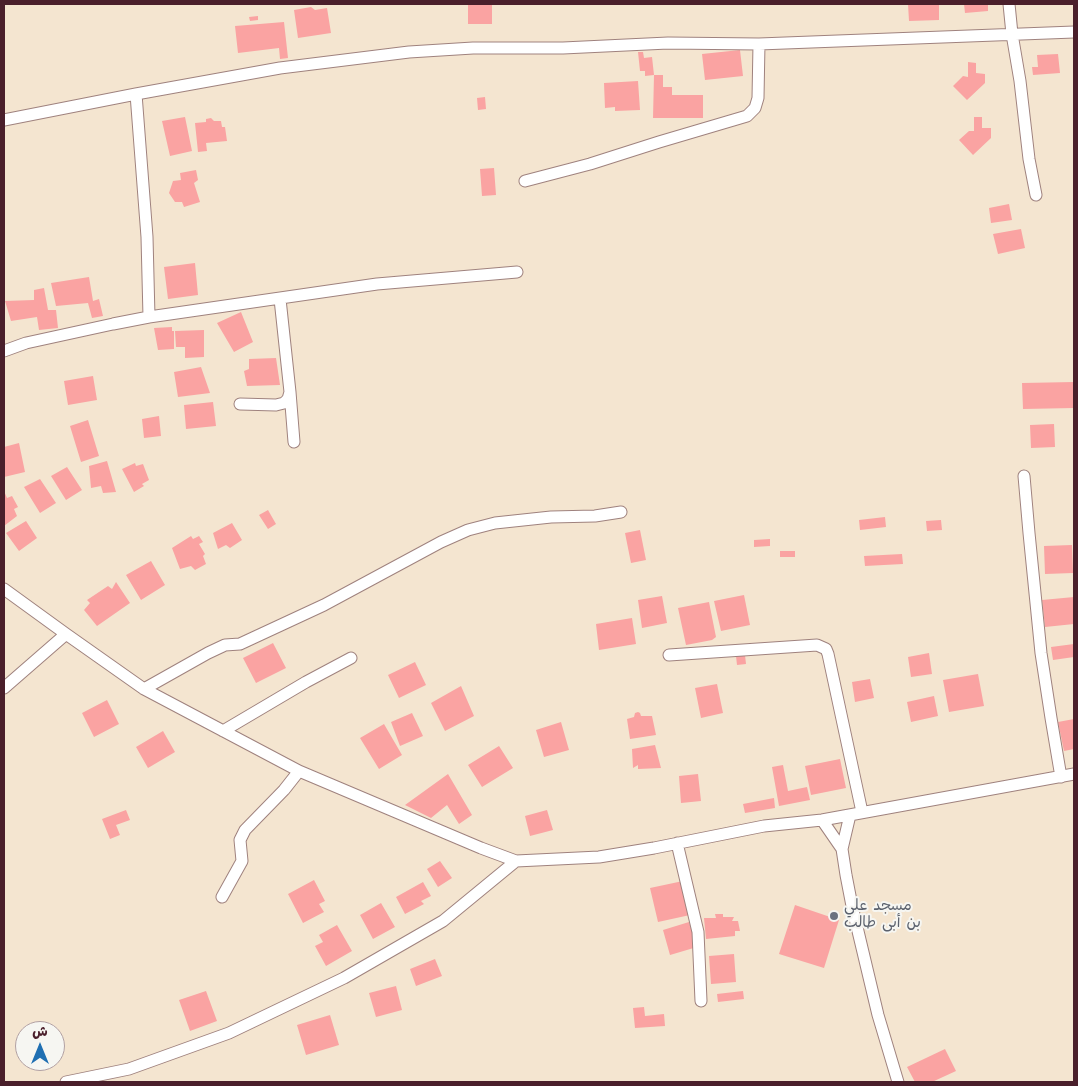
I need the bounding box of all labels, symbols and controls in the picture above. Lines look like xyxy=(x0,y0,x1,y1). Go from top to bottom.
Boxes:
place label: مسجد علي بن أبى طالب xyxy=(844,898,921,933)
marker: مسجد علي بن أبى طالب xyxy=(828,910,840,922)
north arrow xyxy=(15,1021,65,1071)
text: ش xyxy=(32,1021,48,1043)

